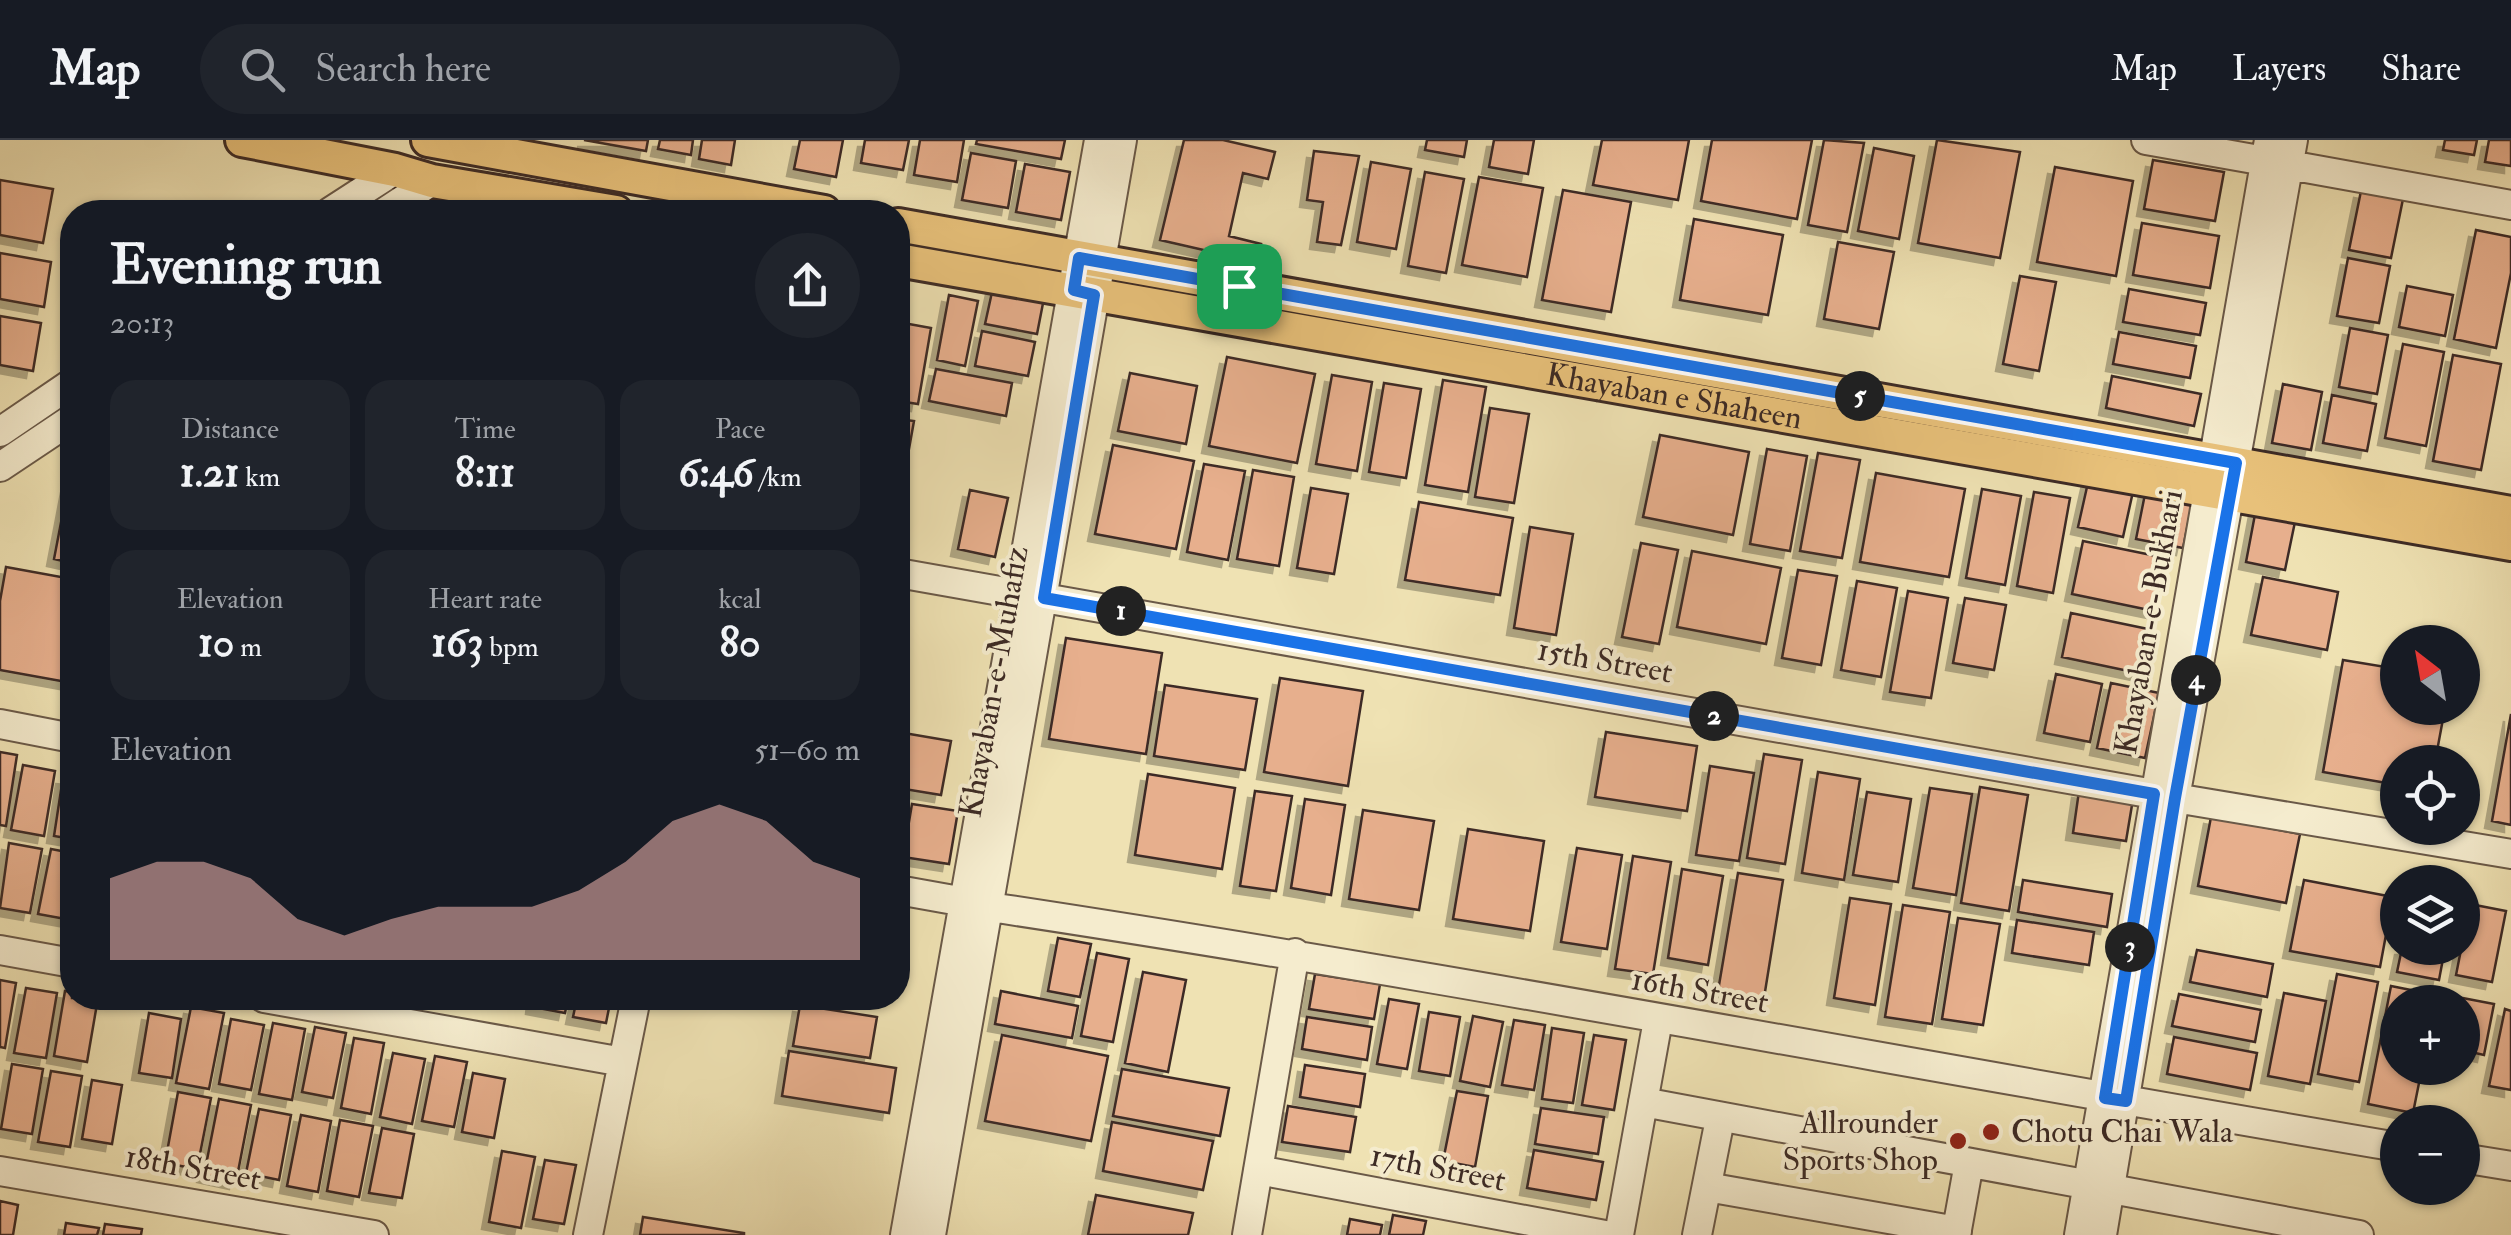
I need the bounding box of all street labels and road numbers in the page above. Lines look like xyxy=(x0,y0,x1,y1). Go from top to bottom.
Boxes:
street label: Khayaban e Shaheen xyxy=(1543,354,1805,439)
street label: Khayaban-e-Bukhari xyxy=(2106,487,2192,757)
street label: Khayaban-e-Muhafiz xyxy=(950,543,1038,821)
street label: 15th Street xyxy=(1534,629,1676,693)
street label: 16th Street xyxy=(1628,959,1772,1023)
street label: 17th Street xyxy=(1367,1135,1509,1201)
street label: 18th Street xyxy=(122,1136,264,1200)

